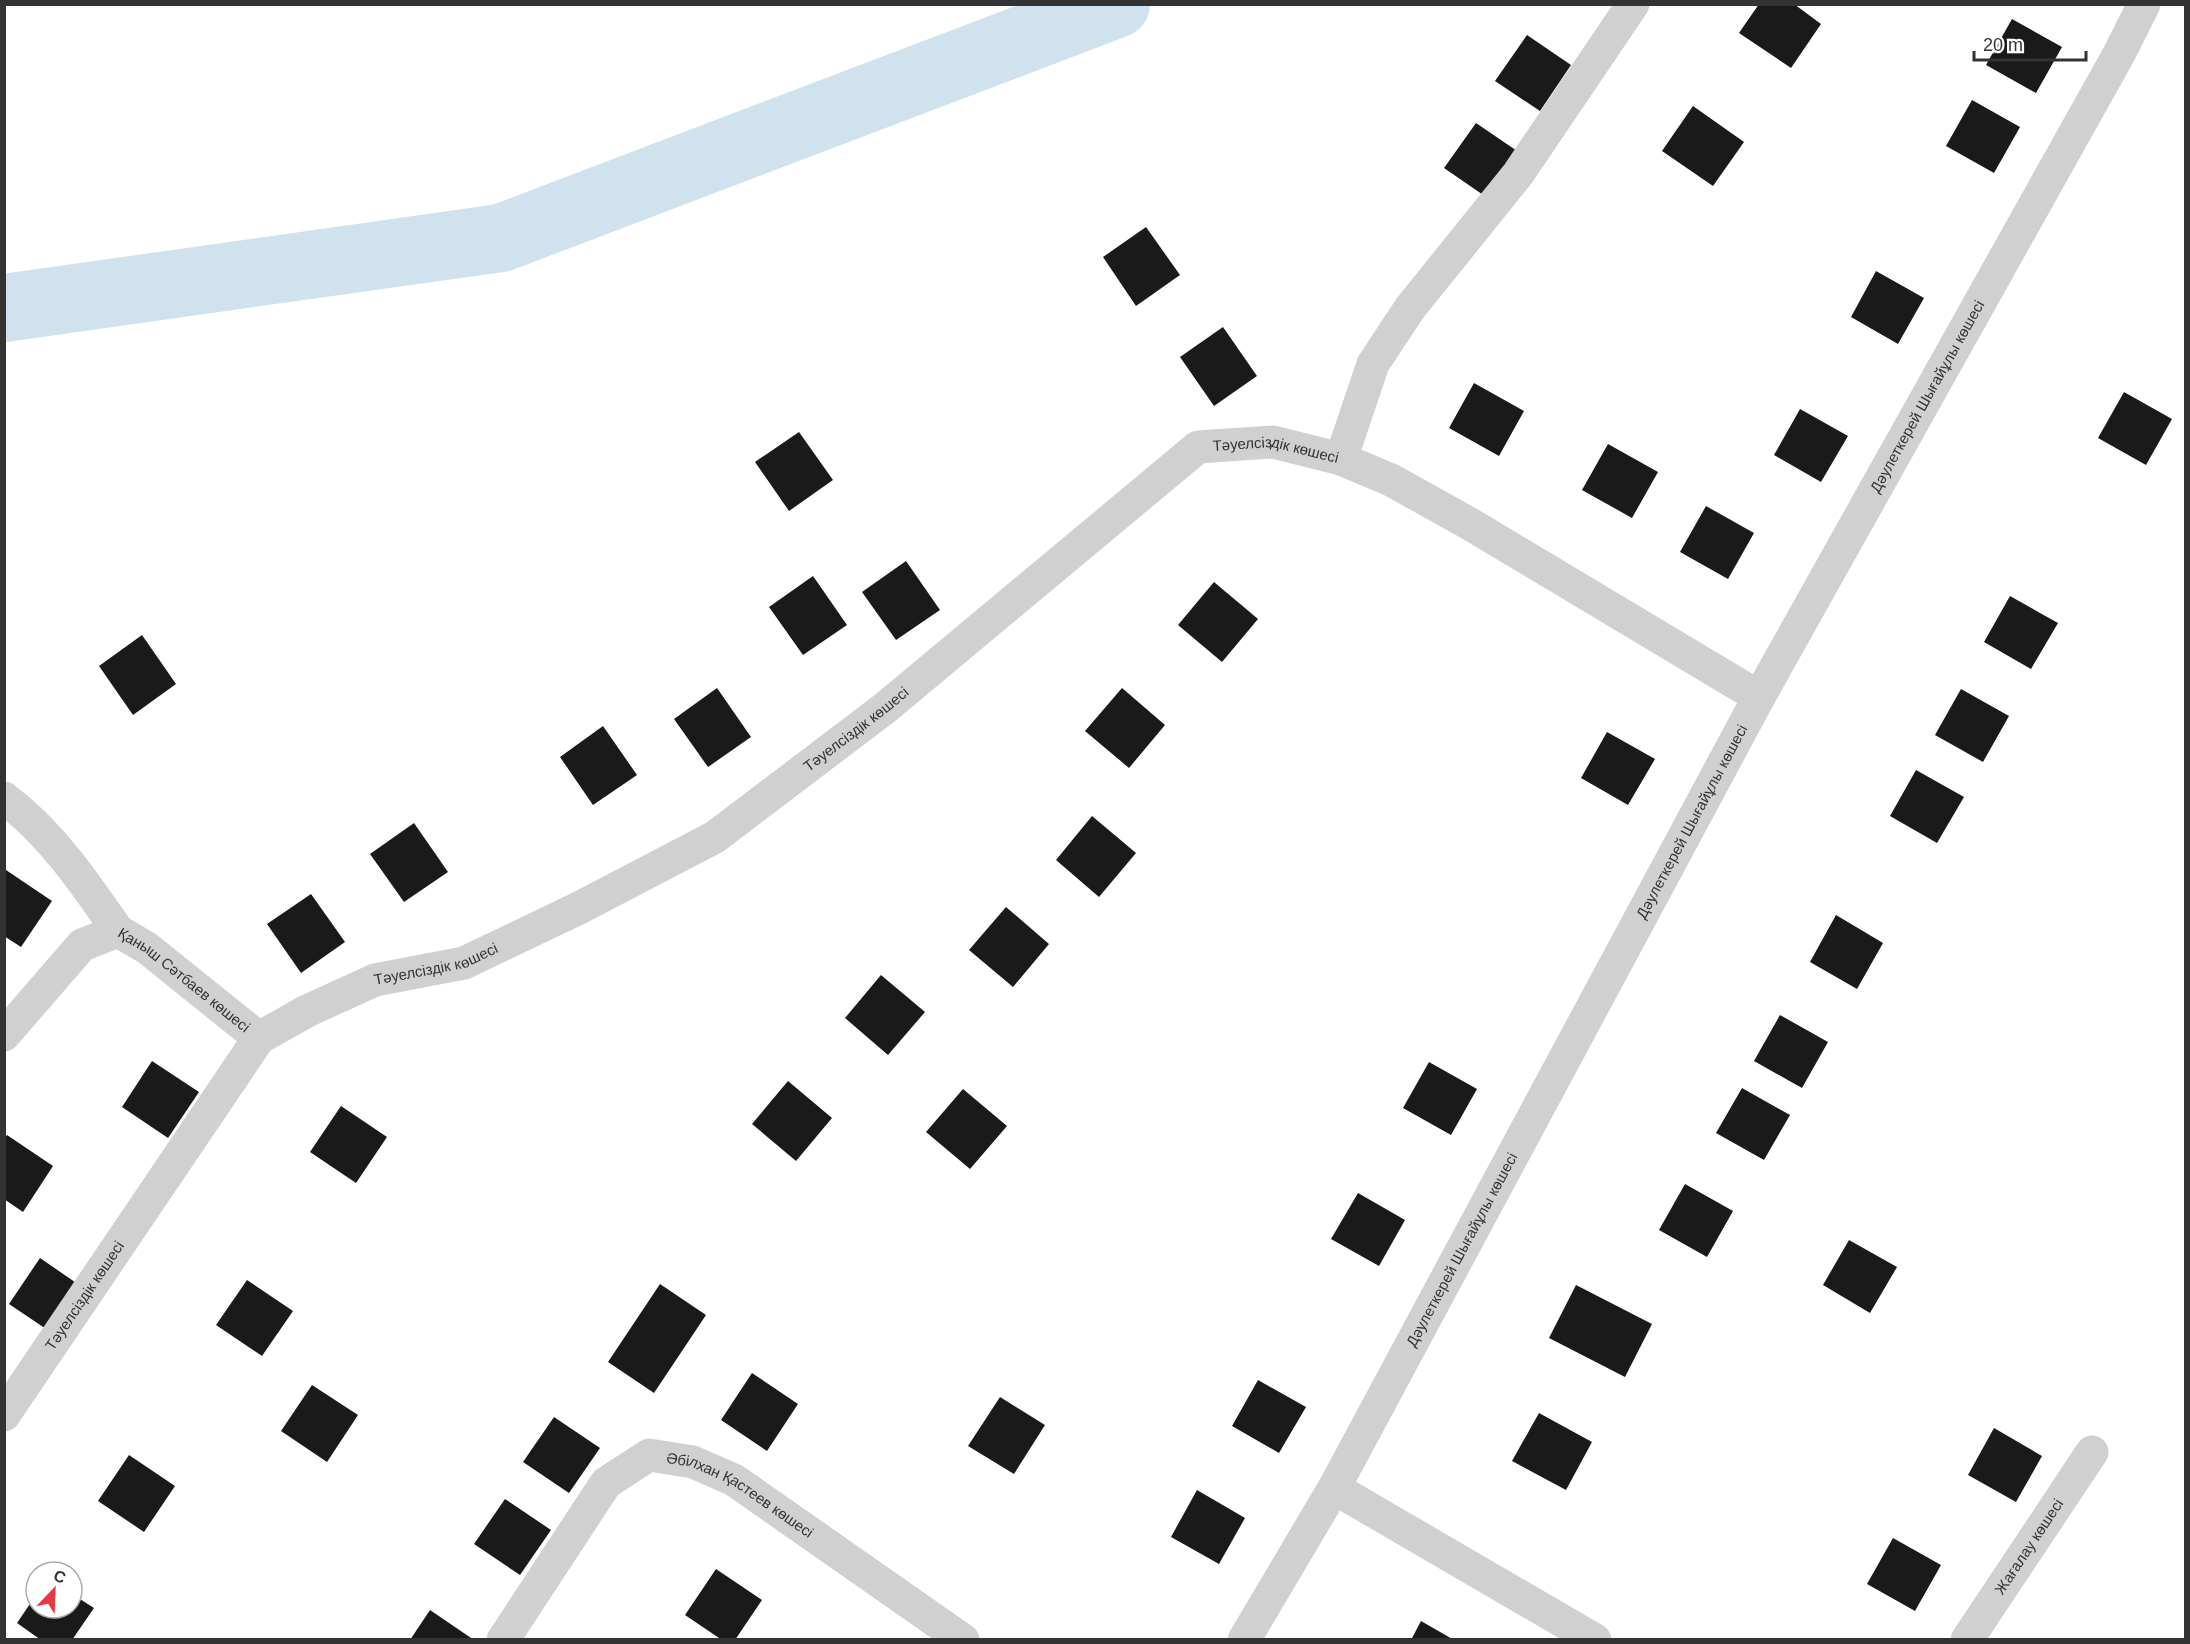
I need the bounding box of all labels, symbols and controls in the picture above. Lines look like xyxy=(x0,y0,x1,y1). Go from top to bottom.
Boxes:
scale bar xyxy=(1974,24,2086,62)
text: 20 m xyxy=(1983,35,2023,55)
street label: Дәулеткерей Шығайұлы көшесі xyxy=(1866,297,1987,495)
street label: Тәуелсіздік көшесі xyxy=(1212,433,1341,466)
street label: Тәуелсіздік көшесі xyxy=(800,683,912,775)
street label: Дәулеткерей Шығайұлы көшесі xyxy=(1633,722,1751,921)
street label: Қаныш Сәтбаев көшесі xyxy=(115,924,254,1035)
street label: Тәуелсіздік көшесі xyxy=(372,939,500,988)
street label: Дәулеткерей Шығайұлы көшесі xyxy=(1403,1150,1521,1349)
street label: Тәуелсіздік көшесі xyxy=(41,1238,127,1353)
street label: Әбілхан Қастеев көшесі xyxy=(665,1449,817,1541)
street label: Жағалау көшесі xyxy=(1991,1496,2066,1597)
north arrow xyxy=(24,1560,84,1620)
text: С xyxy=(51,1567,69,1587)

